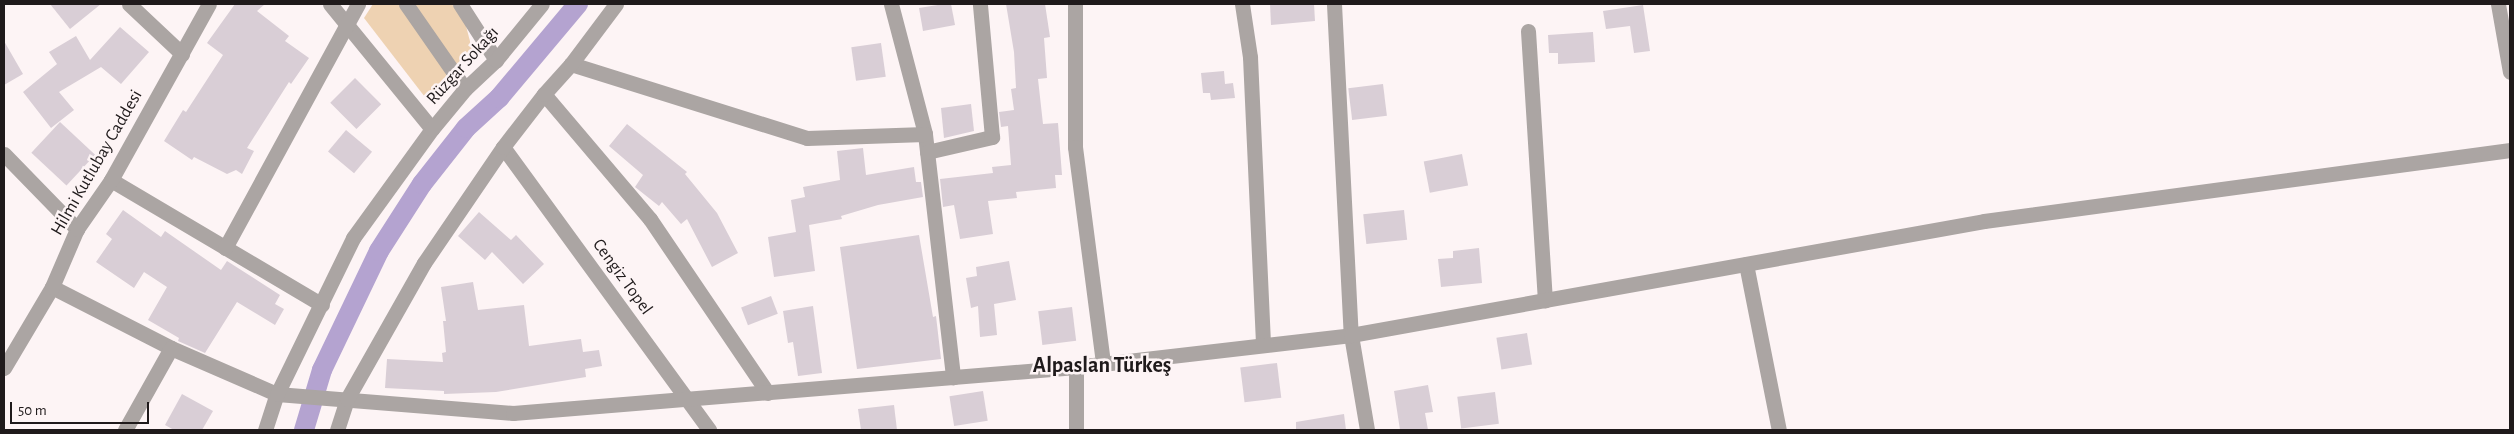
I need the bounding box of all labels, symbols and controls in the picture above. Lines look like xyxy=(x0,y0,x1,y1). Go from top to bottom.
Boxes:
street label: Rüzgar Sokağı xyxy=(422,22,504,110)
street label: Hilmi Kutlubay Caddesi xyxy=(47,86,147,240)
street label: Cengiz Topel xyxy=(587,235,657,319)
district label: Alpaslan Türkeş xyxy=(1033,353,1171,379)
scale bar xyxy=(12,392,151,424)
text: 50 m xyxy=(18,403,47,418)

